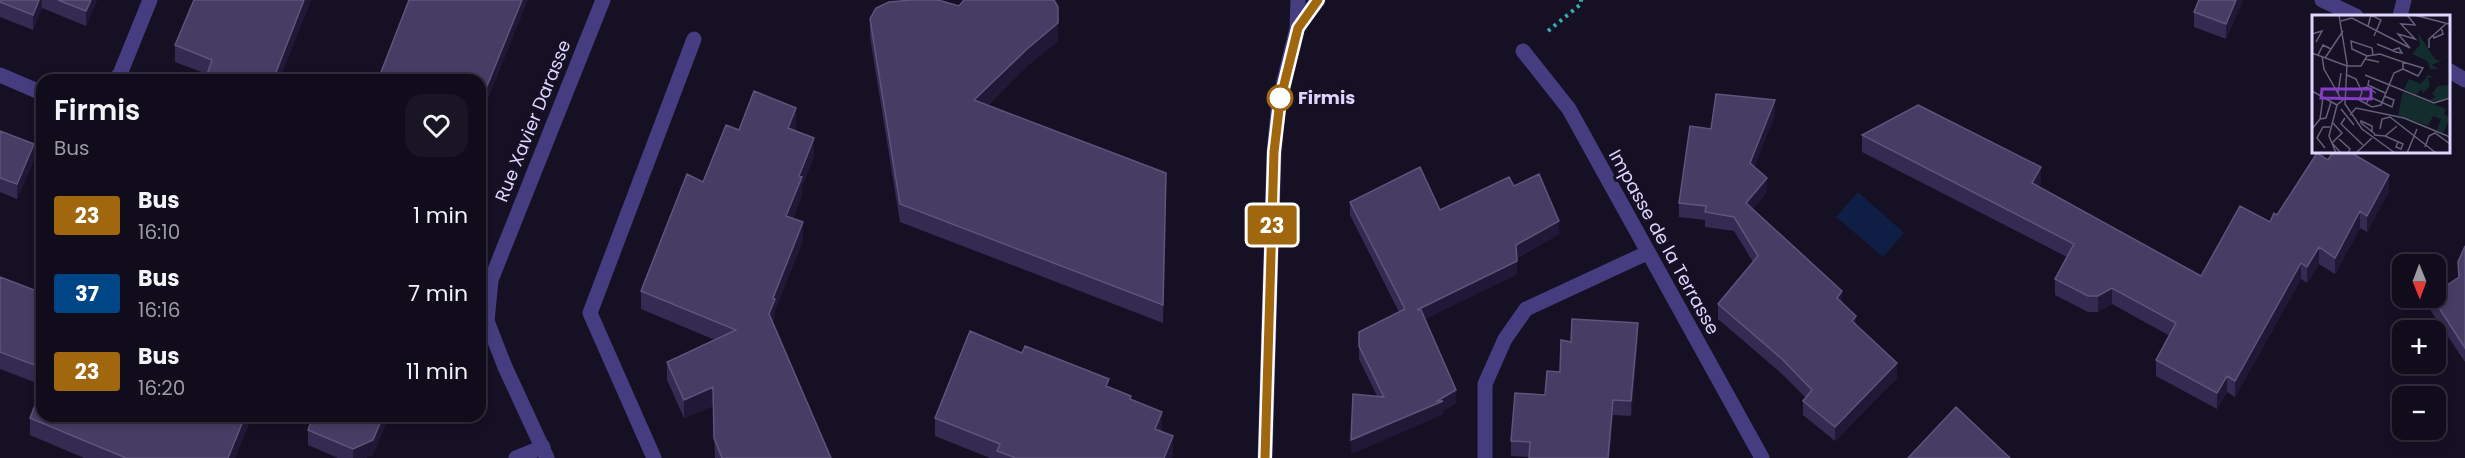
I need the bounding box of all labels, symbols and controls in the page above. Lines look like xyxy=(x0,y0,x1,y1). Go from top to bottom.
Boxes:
inset map xyxy=(2312,15,2450,153)
street label: Rue Xavier Darasse xyxy=(489,36,576,206)
marker: Firmis xyxy=(1267,85,1293,111)
place label: Firmis xyxy=(1298,85,1355,110)
text: Firmis xyxy=(54,91,140,130)
button: heart xyxy=(405,94,468,157)
text: Bus xyxy=(54,134,90,162)
street label: Impasse de la Terrasse xyxy=(1603,145,1726,339)
text: Bus xyxy=(138,185,180,216)
text: 1 min xyxy=(413,200,468,231)
text: 23 xyxy=(75,201,99,230)
line badge: 23 xyxy=(1245,206,1299,244)
text: 23 xyxy=(1260,211,1284,240)
text: 16:10 xyxy=(138,218,180,246)
north arrow xyxy=(2392,254,2446,308)
map controls xyxy=(2392,254,2446,440)
text: Bus xyxy=(138,263,180,294)
text: 7 min xyxy=(408,278,468,309)
text: 37 xyxy=(75,279,99,308)
text: 16:16 xyxy=(138,296,180,324)
button: + xyxy=(2392,320,2446,374)
text: Bus xyxy=(138,341,180,372)
text: 11 min xyxy=(406,356,468,387)
text: 23 xyxy=(75,357,99,386)
text: 16:20 xyxy=(138,374,185,402)
button: − xyxy=(2392,386,2446,440)

